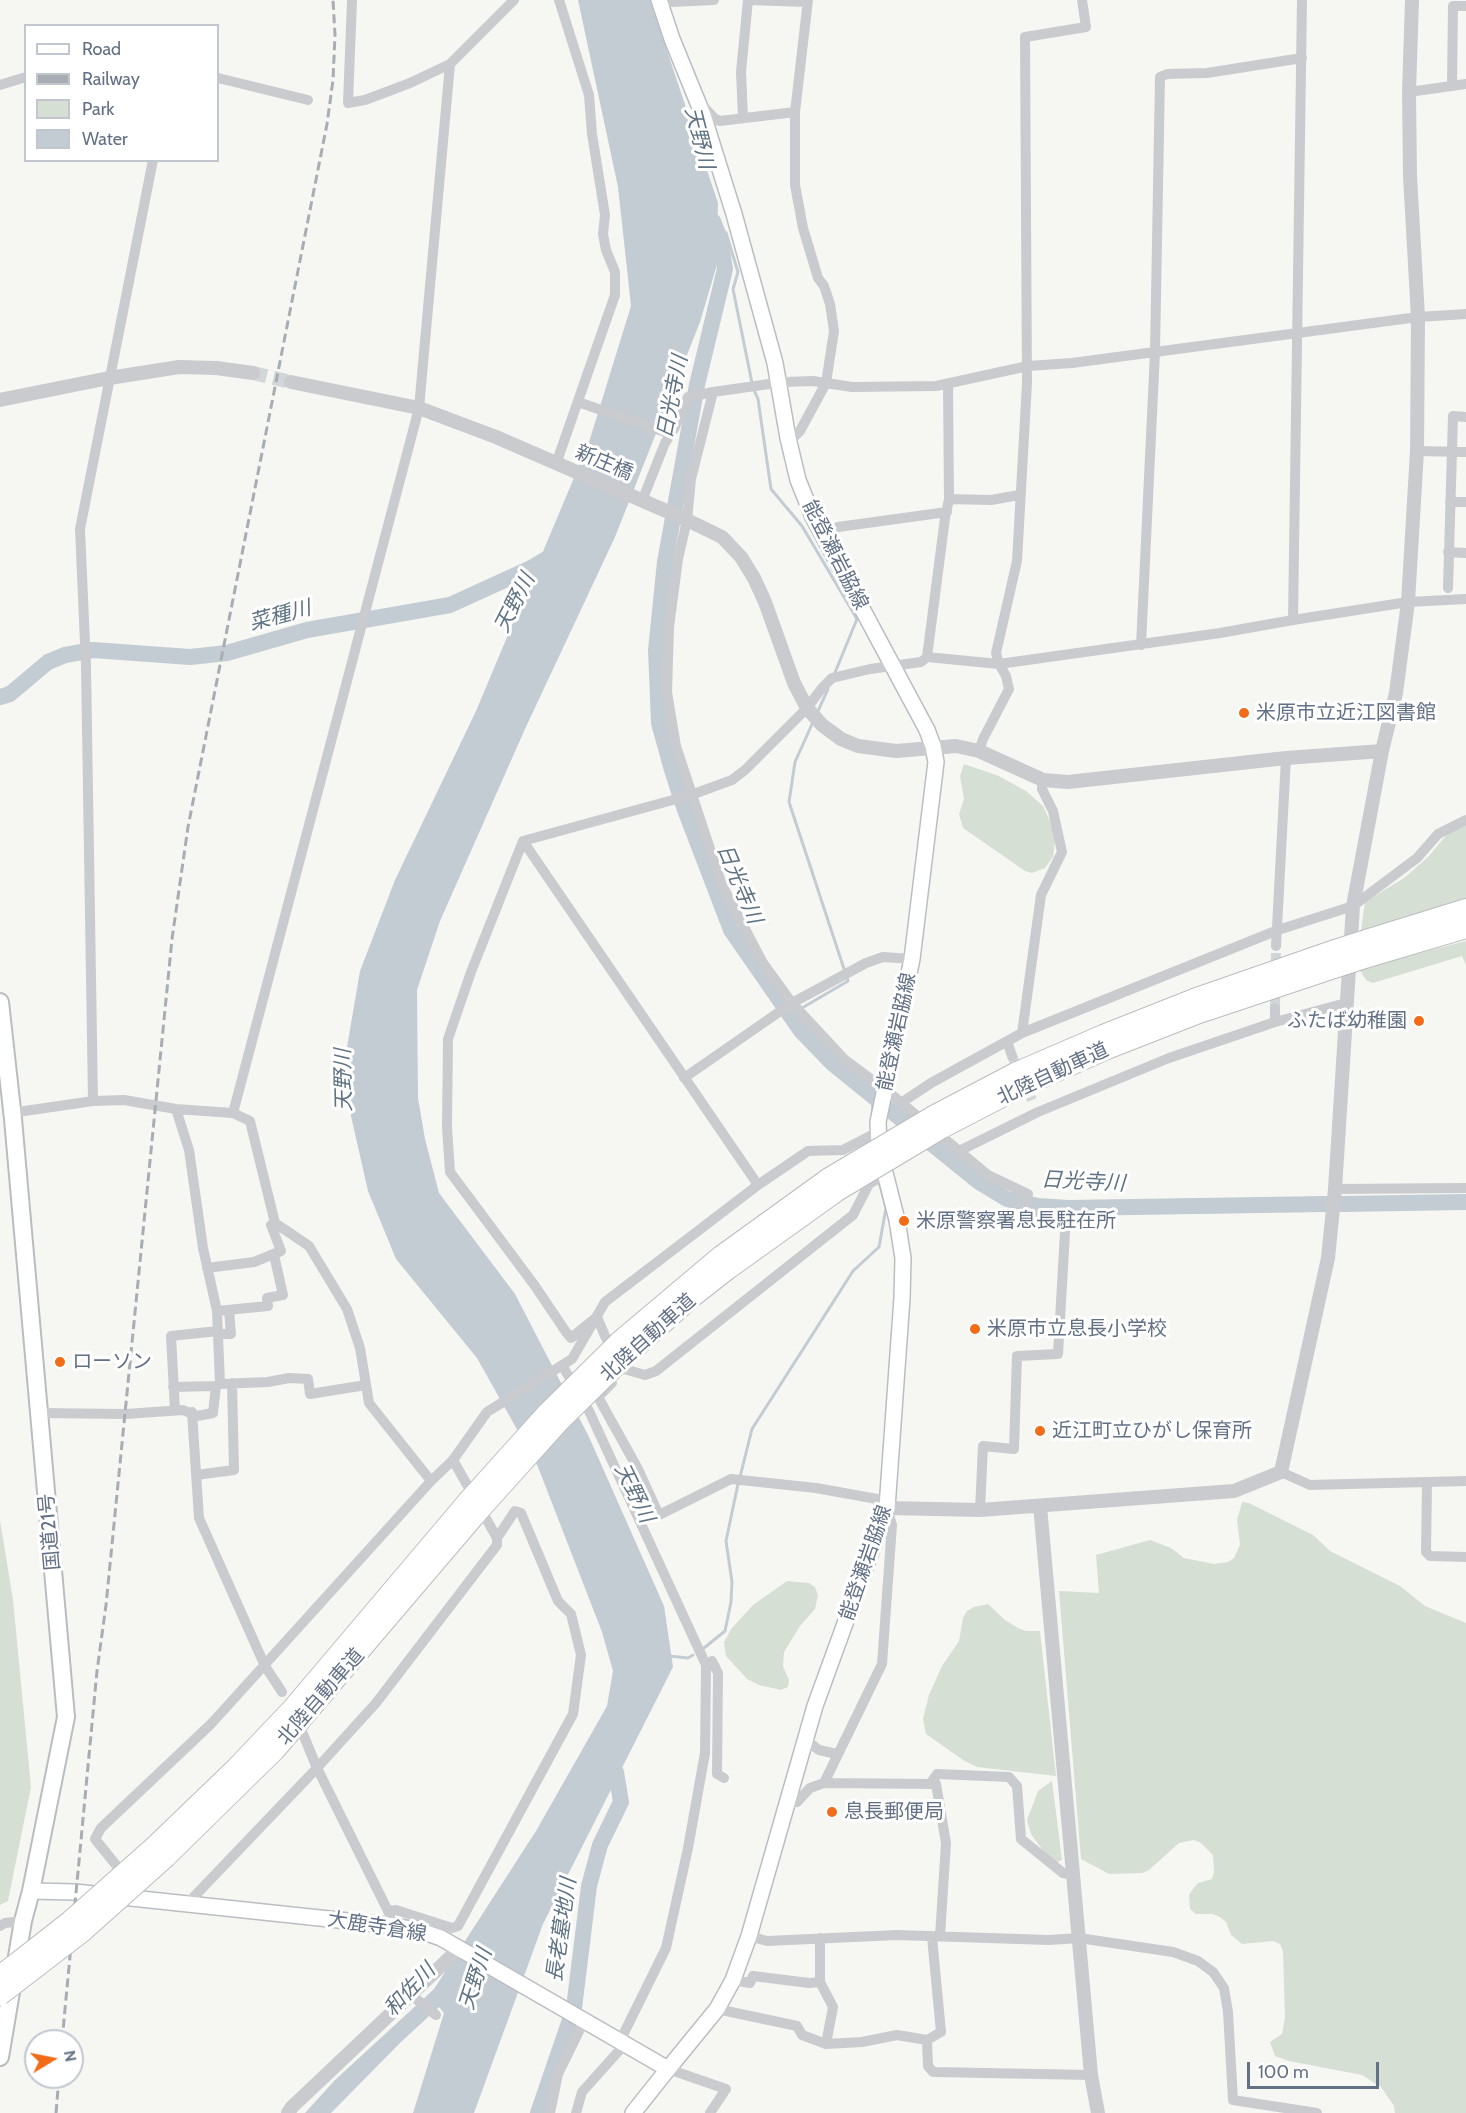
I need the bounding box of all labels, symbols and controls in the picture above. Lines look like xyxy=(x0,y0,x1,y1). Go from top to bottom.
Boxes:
legend xyxy=(24,24,219,162)
text: Road xyxy=(82,38,121,60)
text: Railway xyxy=(82,68,140,90)
text: Park xyxy=(82,98,114,120)
water label: 天野川 xyxy=(679,104,719,172)
text: Water xyxy=(82,128,128,150)
water label: 日光寺川 xyxy=(653,353,693,441)
street label: 新庄橋 xyxy=(572,440,636,486)
street label: 能登瀬岩脇線 xyxy=(797,496,873,614)
water label: 天野川 xyxy=(489,569,541,637)
water label: 菜種川 xyxy=(246,596,314,636)
place label: 米原市立近江図書館 xyxy=(1256,701,1436,725)
marker: 米原市立近江図書館 xyxy=(1237,706,1251,720)
water label: 日光寺川 xyxy=(711,840,767,928)
street label: 能登瀬岩脇線 xyxy=(873,971,921,1093)
place label: ふたば幼稚園 xyxy=(1287,1009,1407,1033)
marker: ふたば幼稚園 xyxy=(1412,1014,1426,1028)
street label: 北陸自動車道 xyxy=(994,1038,1112,1110)
water label: 天野川 xyxy=(331,1048,357,1112)
water label: 日光寺川 xyxy=(1040,1167,1126,1197)
place label: 米原警察署息長駐在所 xyxy=(916,1209,1116,1233)
marker: 米原警察署息長駐在所 xyxy=(897,1214,911,1228)
street label: 北陸自動車道 xyxy=(595,1289,701,1387)
place label: 米原市立息長小学校 xyxy=(987,1317,1167,1341)
marker: 米原市立息長小学校 xyxy=(968,1322,982,1336)
place label: ローソン xyxy=(72,1350,152,1374)
marker: ローソン xyxy=(53,1355,67,1369)
place label: 近江町立ひがし保育所 xyxy=(1052,1419,1252,1443)
marker: 近江町立ひがし保育所 xyxy=(1033,1424,1047,1438)
water label: 天野川 xyxy=(609,1459,659,1527)
street label: 国道21号 xyxy=(35,1493,65,1571)
street label: 能登瀬岩脇線 xyxy=(835,1502,897,1624)
street label: 北陸自動車道 xyxy=(273,1644,369,1750)
place label: 息長郵便局 xyxy=(844,1800,944,1824)
marker: 息長郵便局 xyxy=(825,1805,839,1819)
water label: 長老墓地川 xyxy=(542,1876,582,1984)
street label: 大鹿寺倉線 xyxy=(326,1907,428,1947)
water label: 天野川 xyxy=(454,1945,498,2013)
water label: 和佐川 xyxy=(379,1958,441,2022)
north arrow xyxy=(24,2029,84,2089)
text: N xyxy=(60,2049,81,2063)
scale bar xyxy=(1250,2050,1382,2088)
text: 100 m xyxy=(1258,2061,1309,2083)

